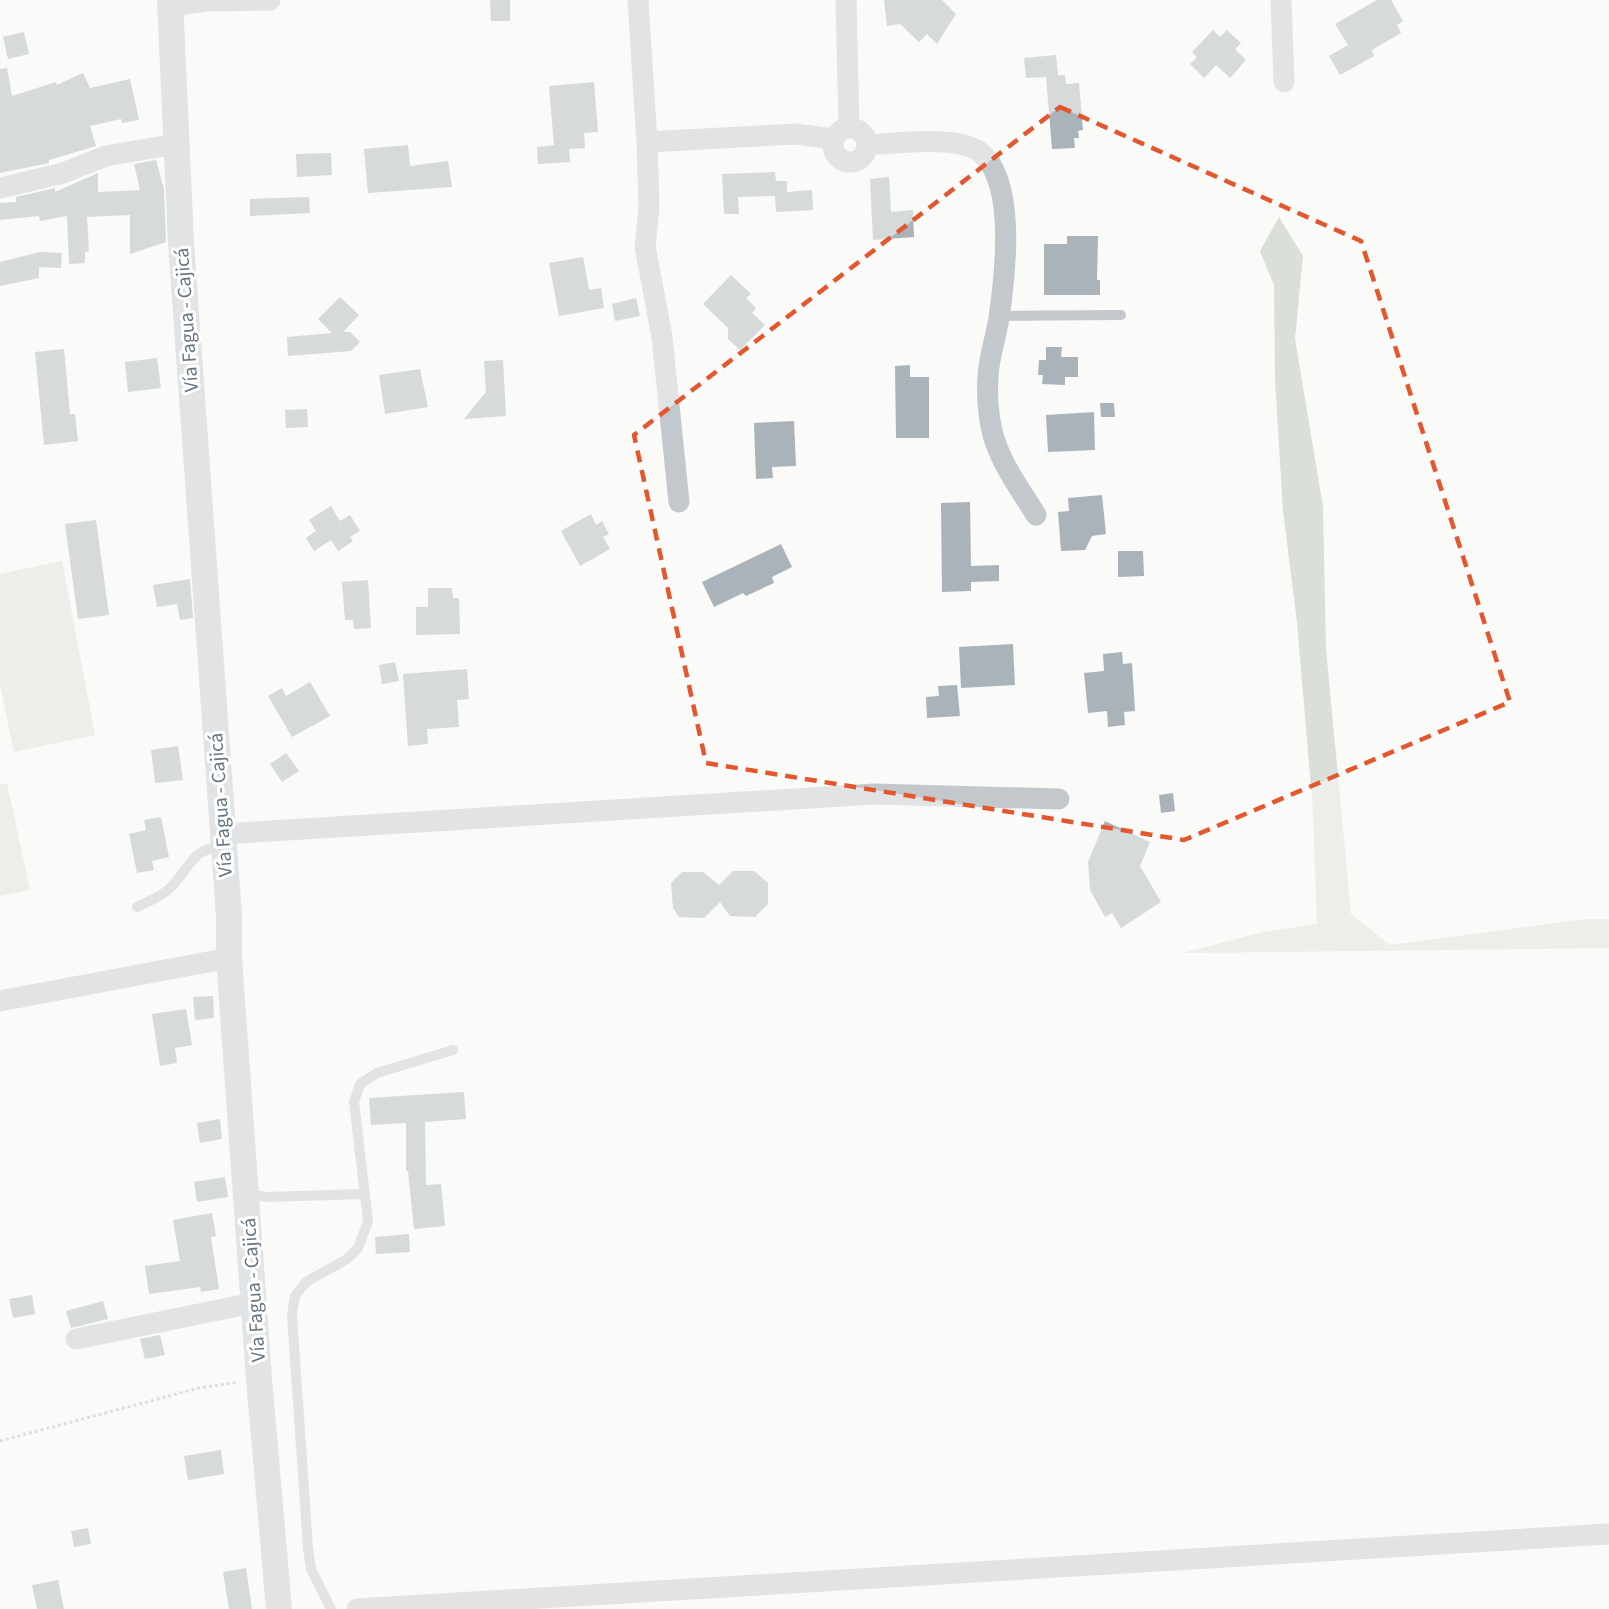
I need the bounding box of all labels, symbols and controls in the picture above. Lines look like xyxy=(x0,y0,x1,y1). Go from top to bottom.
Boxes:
street label: Vía Fagua - Cajicá xyxy=(168,247,206,393)
street label: Vía Fagua - Cajicá xyxy=(202,732,240,878)
street label: Vía Fagua - Cajicá xyxy=(235,1217,273,1363)

